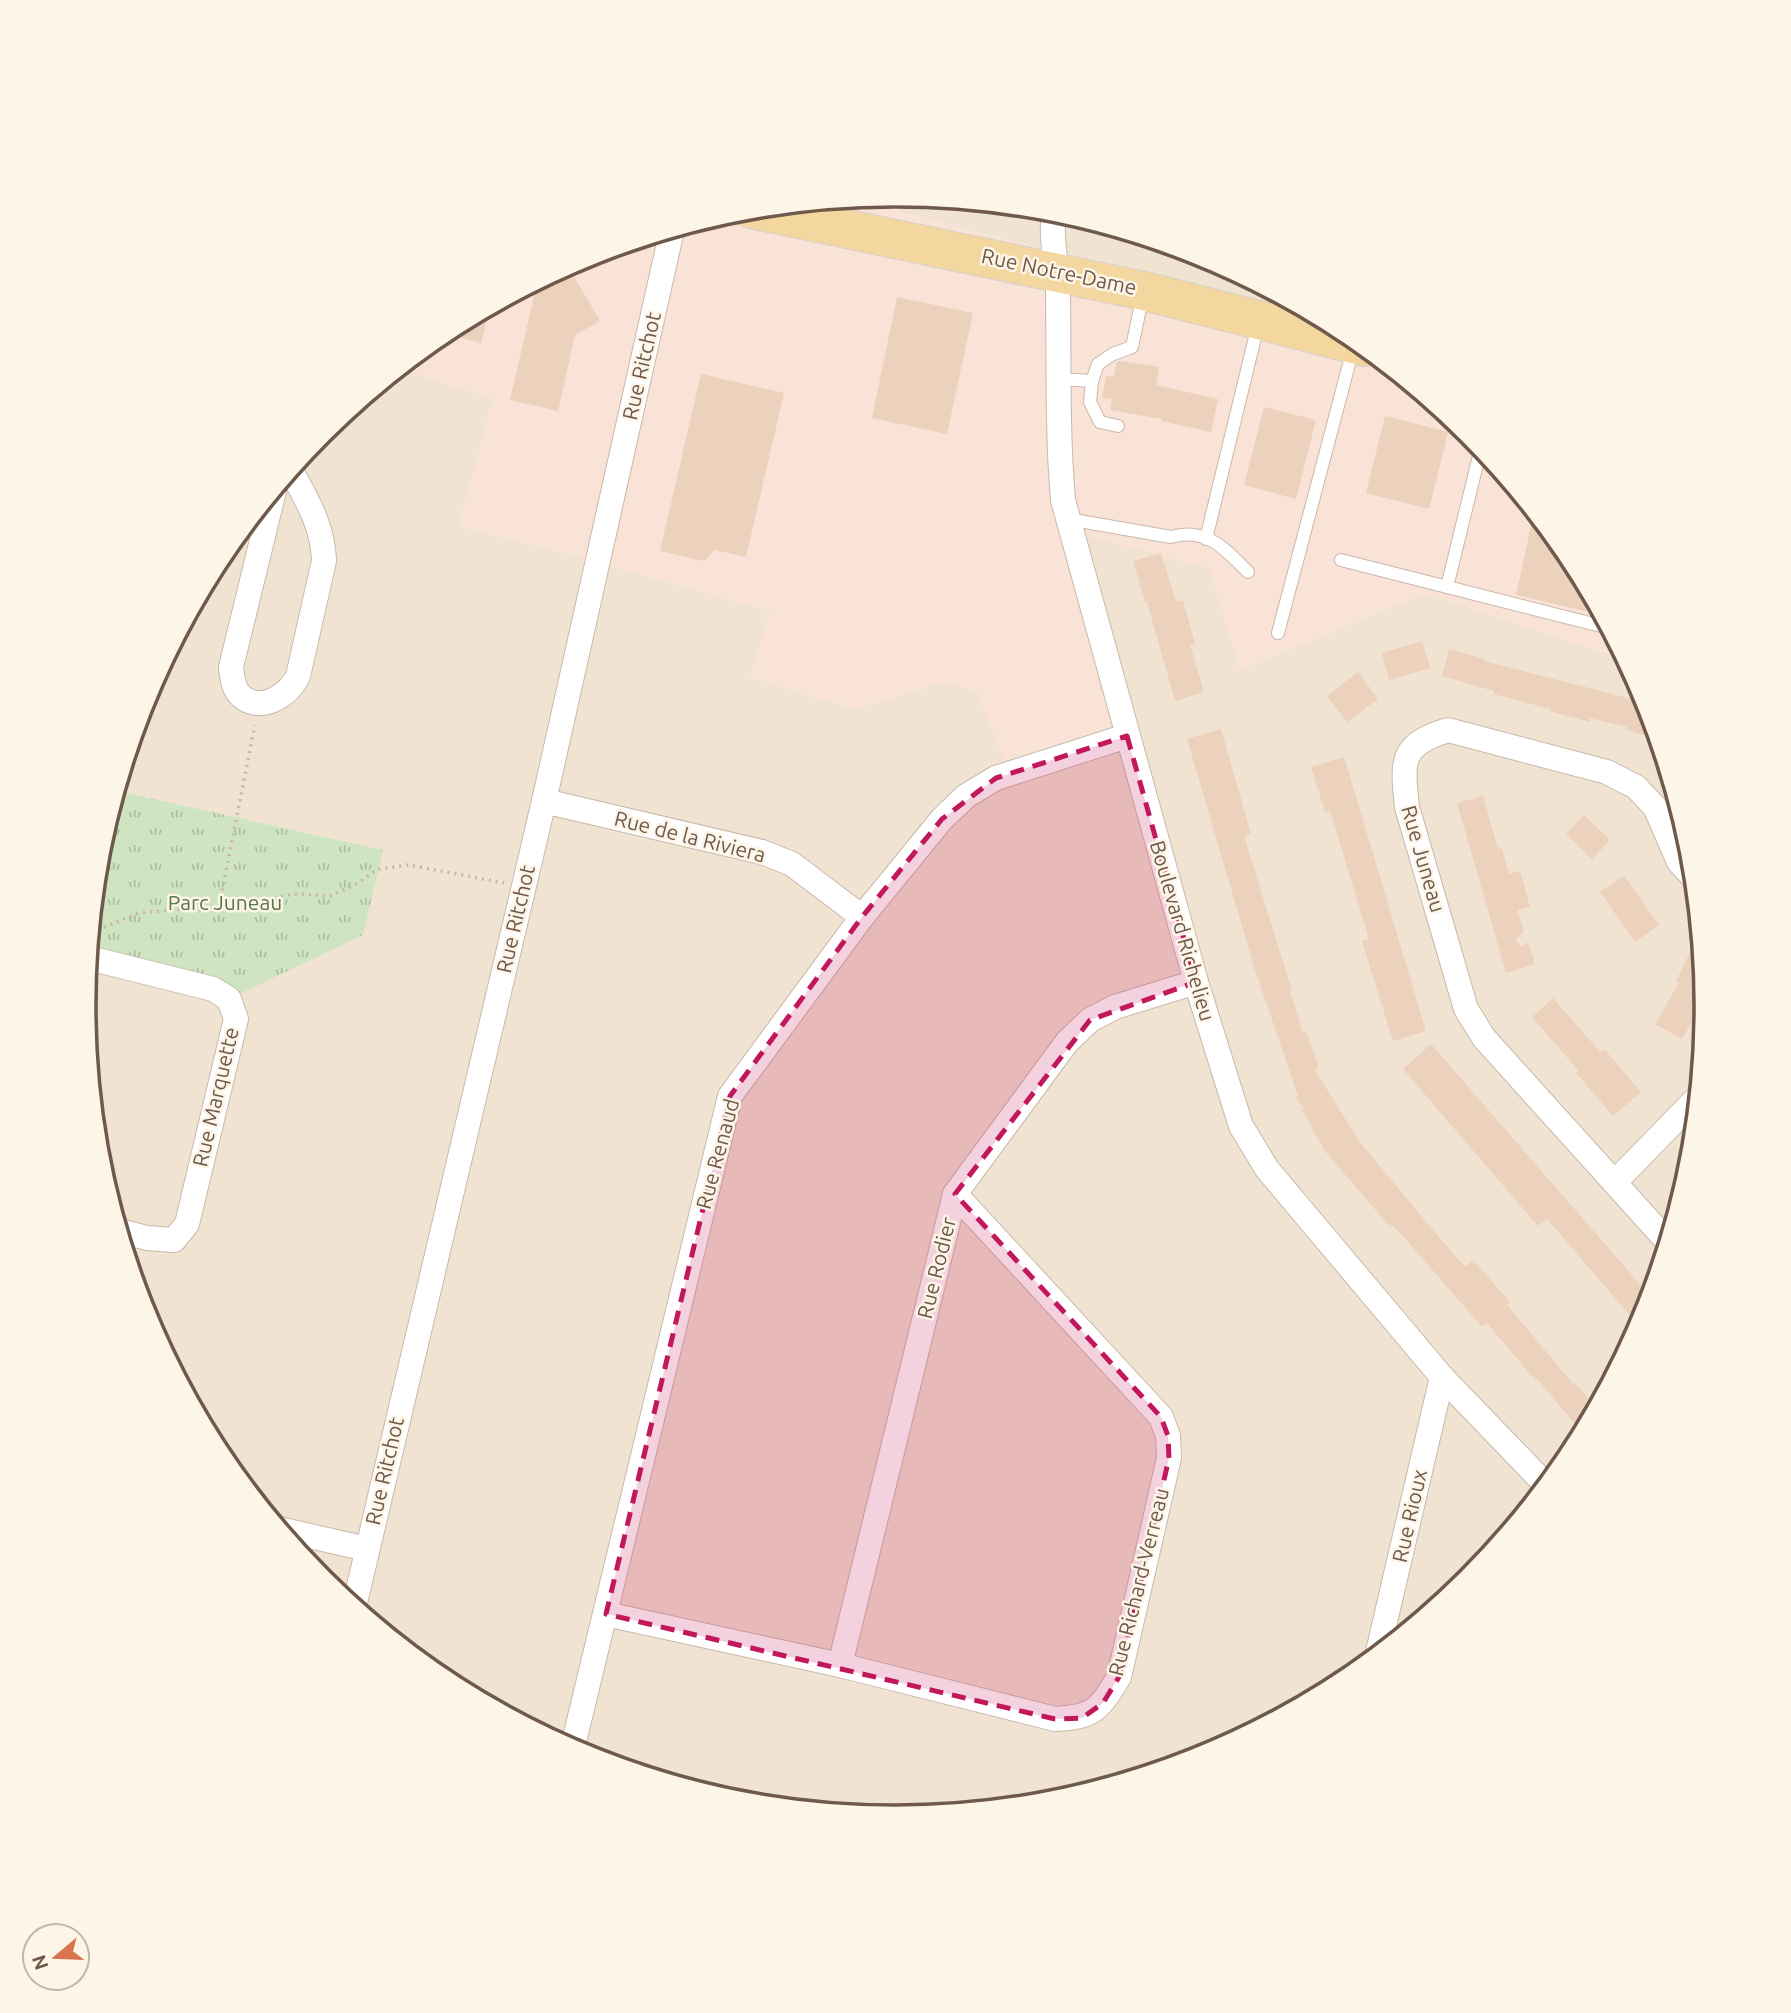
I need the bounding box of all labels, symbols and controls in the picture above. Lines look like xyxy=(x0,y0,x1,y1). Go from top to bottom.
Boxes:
street label: Rue Notre-Dame xyxy=(979,243,1139,299)
street label: Rue Ritchot xyxy=(617,309,665,422)
street label: Rue Juneau xyxy=(1397,802,1451,915)
street label: Rue de la Riviera xyxy=(612,806,768,866)
street label: Boulevard Richelieu xyxy=(1146,838,1220,1024)
street label: Rue Ritchot xyxy=(491,862,539,975)
park label: Parc Juneau xyxy=(168,890,282,914)
street label: Rue Marquette xyxy=(187,1025,243,1169)
street label: Rue Renaud xyxy=(691,1096,743,1212)
street label: Rue Rodier xyxy=(912,1214,960,1321)
street label: Rue Ritchot xyxy=(360,1414,408,1527)
street label: Rue Rioux xyxy=(1387,1467,1431,1565)
street label: Rue Richard-Verreau xyxy=(1103,1485,1173,1678)
north arrow xyxy=(21,1922,91,1992)
text: N xyxy=(27,1952,53,1973)

